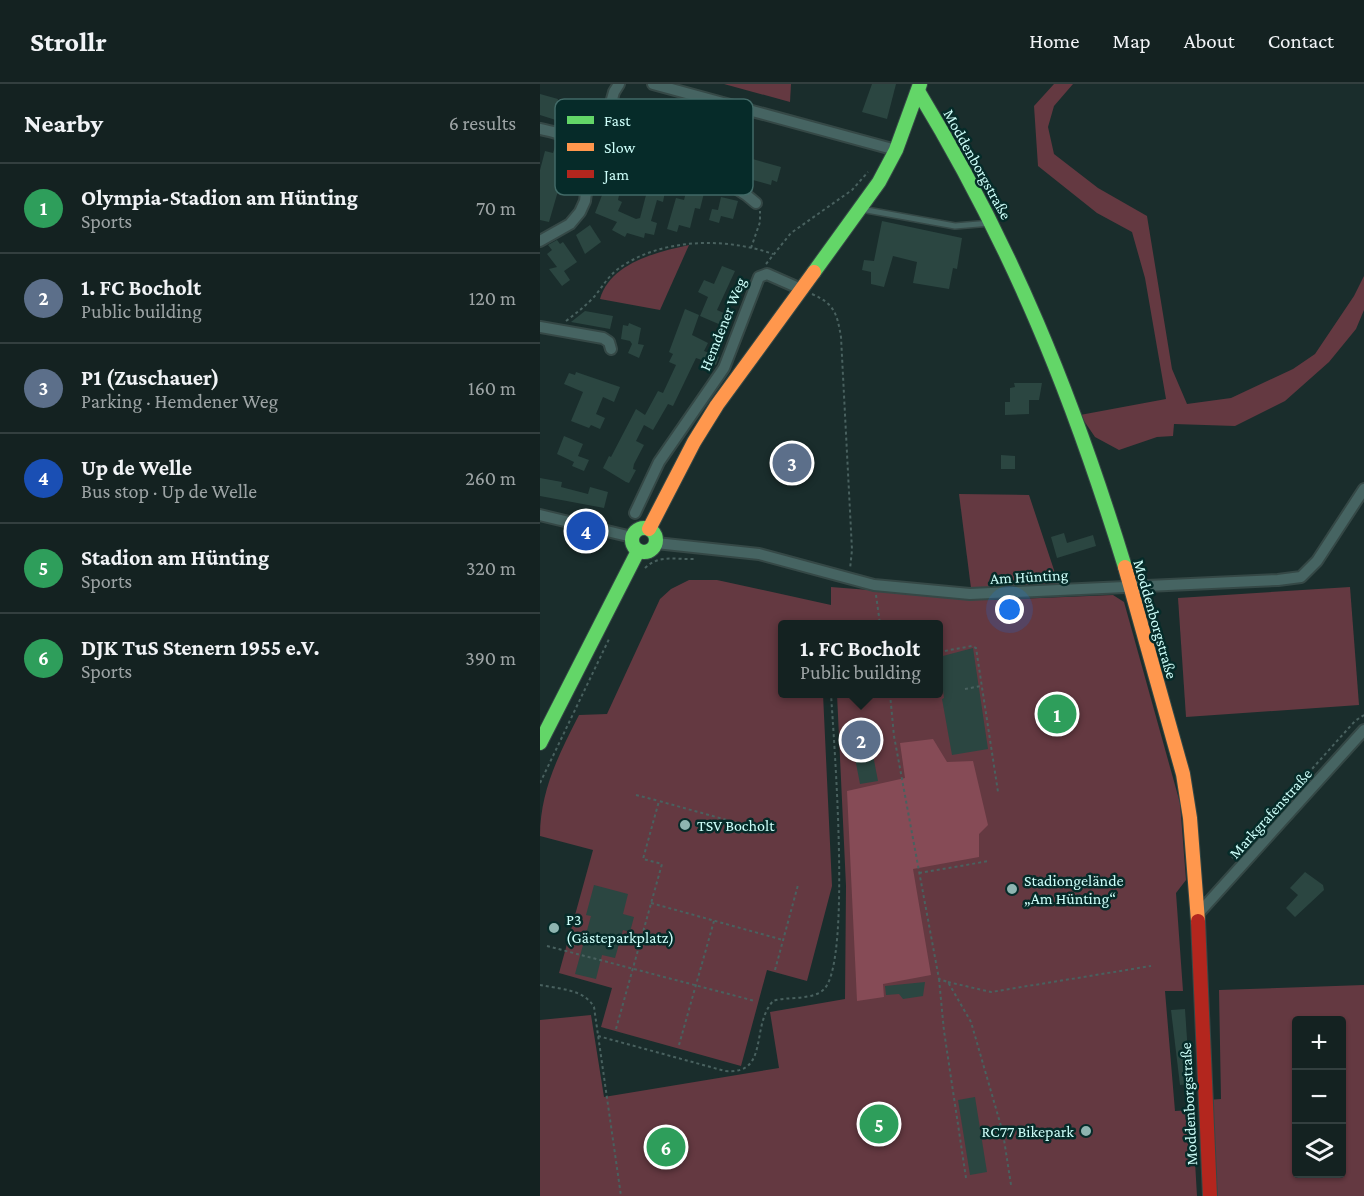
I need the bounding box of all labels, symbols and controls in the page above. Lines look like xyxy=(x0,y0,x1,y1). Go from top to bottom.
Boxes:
text: Strollr xyxy=(30,26,107,57)
text: Home xyxy=(1029,29,1079,53)
text: Map xyxy=(1112,29,1151,53)
text: About xyxy=(1184,29,1235,53)
text: Contact xyxy=(1268,29,1334,53)
legend xyxy=(555,99,753,195)
street label: Moddenborgstraße xyxy=(939,106,1015,223)
text: Nearby xyxy=(24,109,103,138)
text: 6 results xyxy=(449,112,516,134)
text: Fast xyxy=(604,112,631,129)
text: Slow xyxy=(604,139,636,156)
text: Jam xyxy=(602,166,629,184)
text: Olympia-Stadion am Hünting xyxy=(81,185,358,210)
text: 1 xyxy=(40,197,47,219)
text: 70 m xyxy=(476,197,516,219)
text: Sports xyxy=(81,210,132,232)
text: 1. FC Bocholt xyxy=(81,275,201,300)
street label: Hemdener Weg xyxy=(696,275,750,374)
text: 2 xyxy=(38,287,49,309)
text: 120 m xyxy=(469,287,516,309)
text: Public building xyxy=(81,300,202,322)
text: P1 (Zuschauer) xyxy=(81,365,220,390)
text: 3 xyxy=(39,377,48,399)
text: 160 m xyxy=(468,377,516,399)
text: Parking · Hemdener Weg xyxy=(81,390,278,412)
pin: 3 xyxy=(772,440,812,485)
text: Up de Welle xyxy=(81,455,192,480)
text: 4 xyxy=(38,467,49,489)
text: 260 m xyxy=(465,467,516,489)
text: Bus stop · Up de Welle xyxy=(81,480,257,502)
pin: 4 xyxy=(566,508,606,554)
text: Stadion am Hünting xyxy=(81,545,269,570)
text: 5 xyxy=(39,557,48,579)
text: 320 m xyxy=(466,557,516,579)
street label: Moddenborgstraße xyxy=(1129,558,1181,681)
street label: Am Hünting xyxy=(989,566,1069,588)
text: Sports xyxy=(81,570,132,592)
your location xyxy=(995,595,1024,624)
popup xyxy=(778,620,943,698)
text: DJK TuS Stenern 1955 e.V. xyxy=(81,635,320,660)
text: 1. FC Bocholt xyxy=(800,636,920,661)
text: 6 xyxy=(38,647,49,669)
text: 390 m xyxy=(465,647,516,669)
text: Sports xyxy=(81,660,132,682)
text: Public building xyxy=(800,661,921,683)
pin: 1 xyxy=(1038,692,1076,736)
pin: 2 xyxy=(842,718,880,762)
street label: Markgrafenstraße xyxy=(1226,765,1316,862)
place label: TSV Bocholt xyxy=(697,817,775,834)
marker: TSV Bocholt xyxy=(678,818,692,832)
place label: Stadiongelände „Am Hünting“ xyxy=(1024,872,1124,908)
marker: Stadiongelände „Am Hünting“ xyxy=(1005,882,1019,896)
place label: P3 (Gästeparkplatz) xyxy=(566,911,674,947)
marker: P3 (Gästeparkplatz) xyxy=(547,921,561,935)
map controls xyxy=(1292,1016,1346,1178)
button: + xyxy=(1292,1016,1346,1070)
street label: Moddenborgstraße xyxy=(1177,1042,1201,1166)
button: − xyxy=(1292,1070,1346,1124)
pin: 5 xyxy=(860,1102,898,1146)
place label: RC77 Bikepark xyxy=(982,1123,1074,1141)
pin: 6 xyxy=(646,1124,686,1170)
marker: RC77 Bikepark xyxy=(1079,1124,1093,1138)
button: layers xyxy=(1292,1124,1346,1178)

